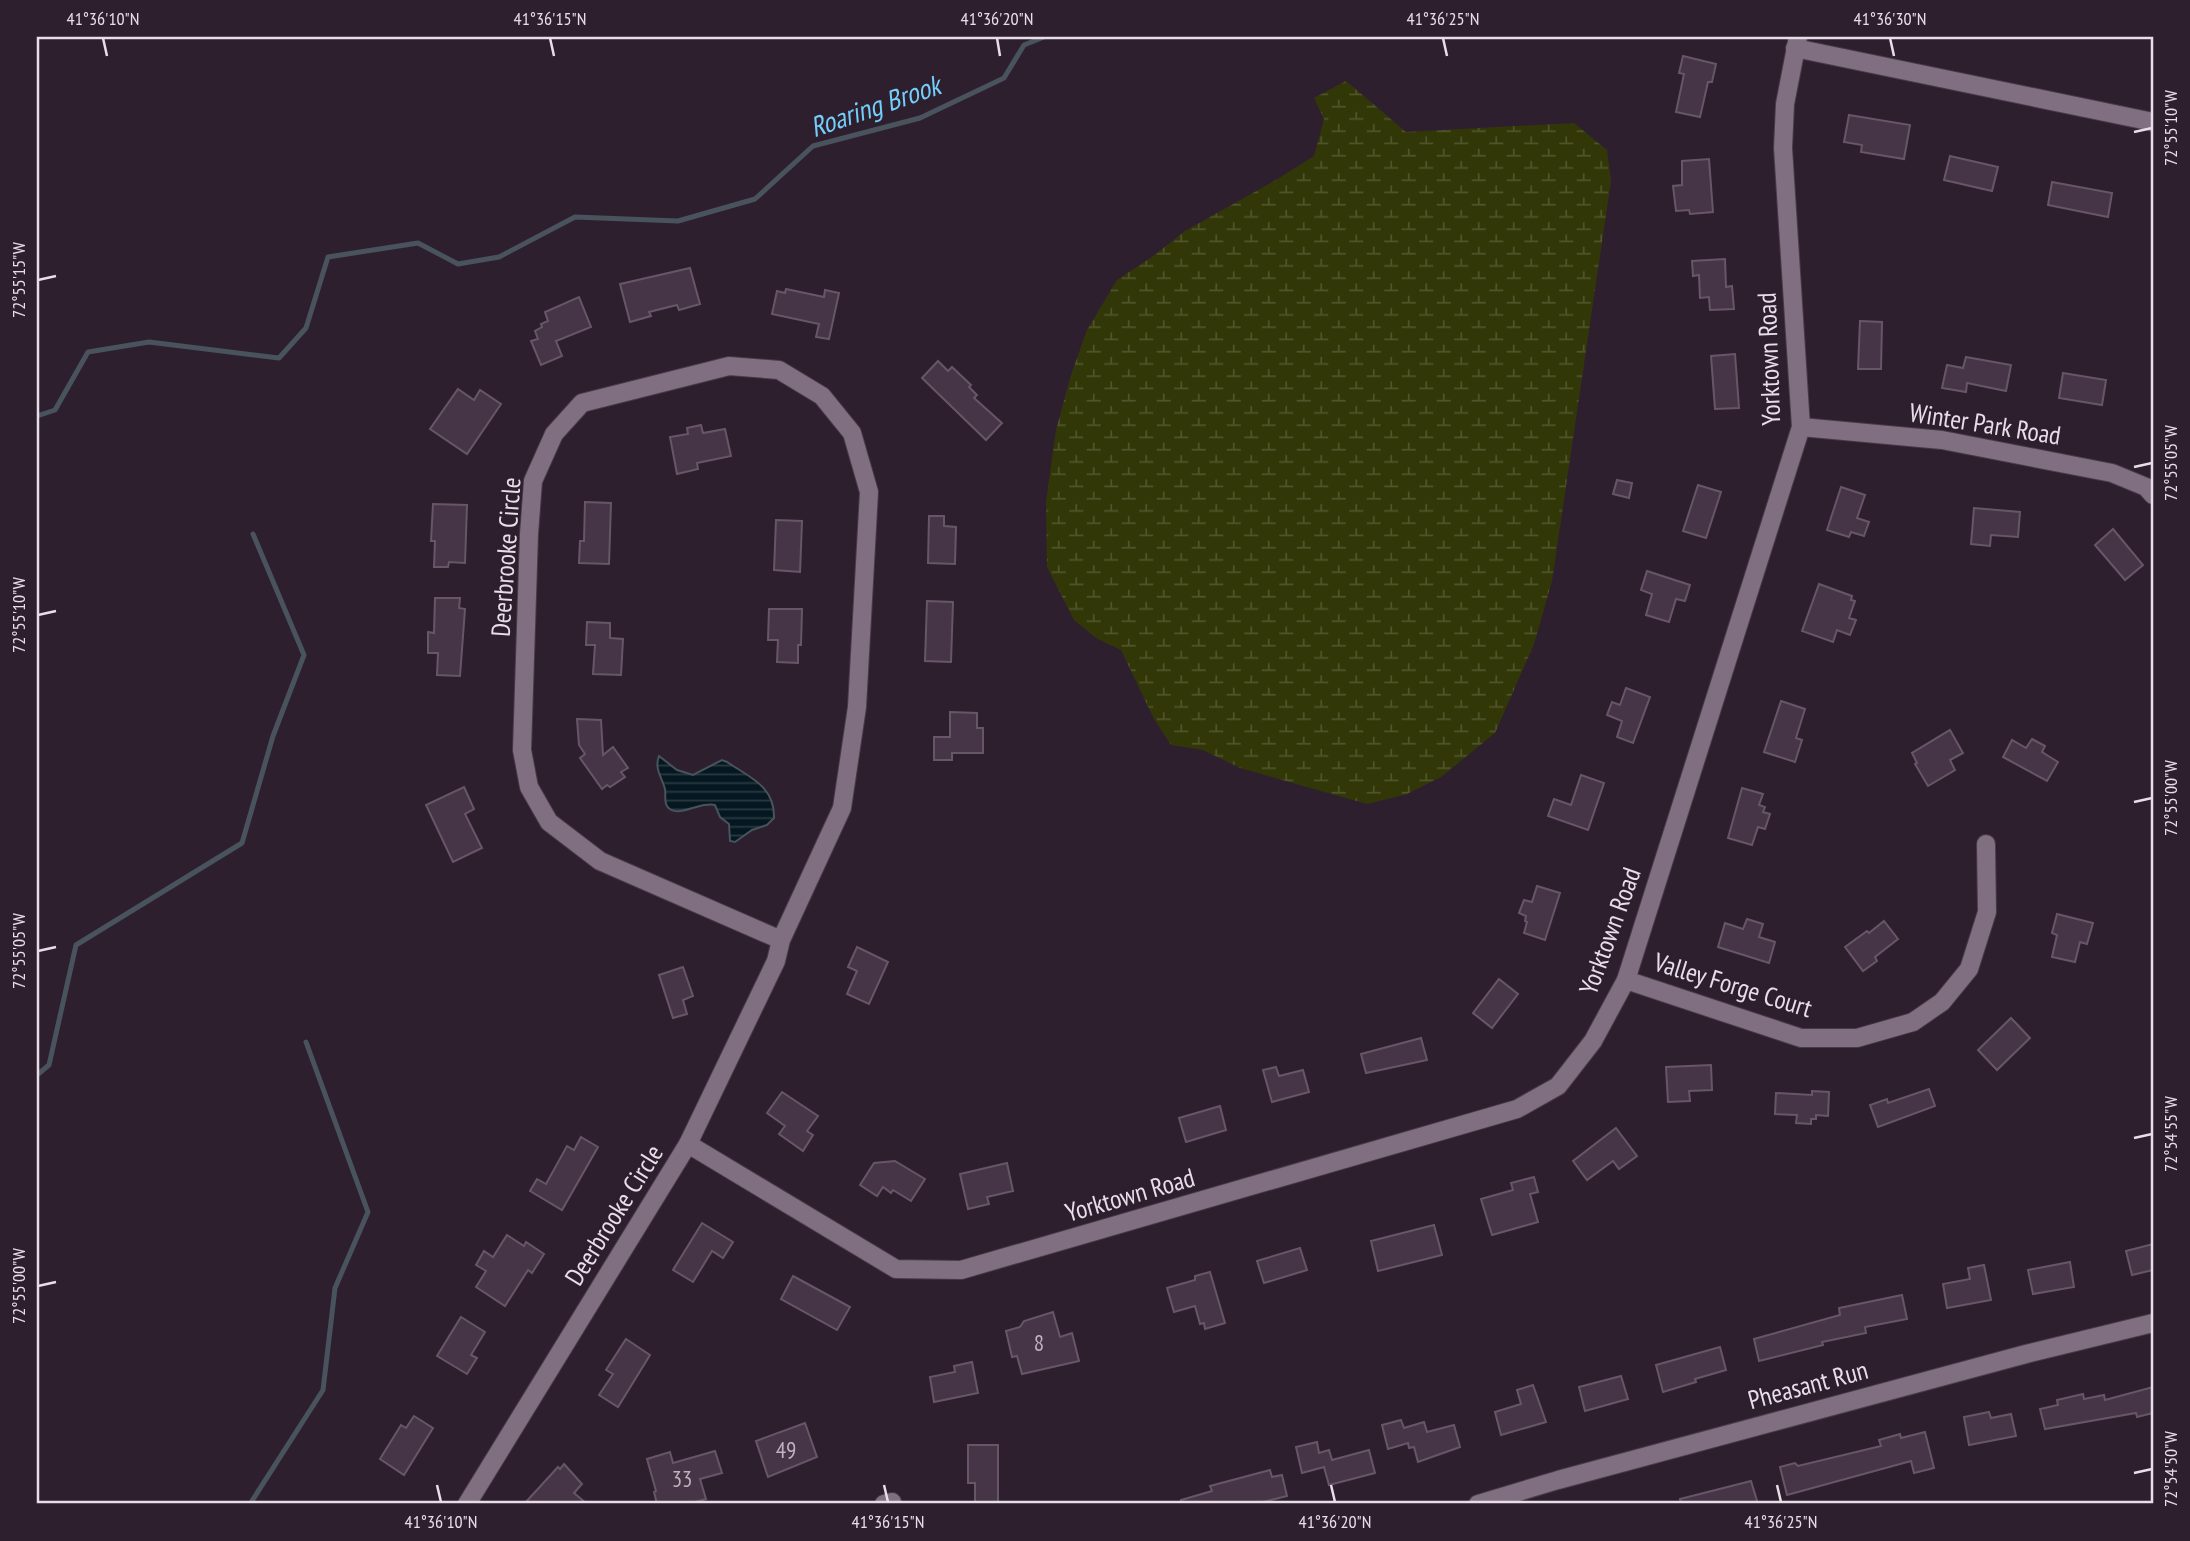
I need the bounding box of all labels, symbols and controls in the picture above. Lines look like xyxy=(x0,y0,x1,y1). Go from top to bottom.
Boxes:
text: 41°36'10"N xyxy=(67,7,139,30)
text: 41°36'15"N xyxy=(514,7,586,30)
text: 41°36'20"N xyxy=(961,7,1033,30)
text: 41°36'25"N xyxy=(1407,7,1479,30)
text: 41°36'30"N xyxy=(1854,7,1926,30)
water label: Roaring Brook xyxy=(805,65,948,145)
text: 72°55'10"W xyxy=(2159,90,2182,166)
text: 72°55'15"W xyxy=(7,242,30,318)
street label: Yorktown Road xyxy=(1750,292,1787,426)
street label: Winter Park Road xyxy=(1907,395,2063,452)
text: 72°55'05"W xyxy=(2159,425,2182,501)
street label: Deerbrooke Circle xyxy=(483,476,528,638)
text: 72°55'10"W xyxy=(7,577,30,653)
text: 72°55'00"W xyxy=(2159,760,2182,836)
street label: Yorktown Road xyxy=(1571,863,1648,999)
text: 72°55'05"W xyxy=(7,913,30,989)
street label: Valley Forge Court xyxy=(1649,945,1816,1024)
text: 72°54'55"W xyxy=(2159,1096,2182,1172)
street label: Deerbrooke Circle xyxy=(557,1138,670,1291)
street label: Yorktown Road xyxy=(1061,1160,1198,1229)
text: 72°55'00"W xyxy=(7,1248,30,1324)
house number: 8 xyxy=(1034,1328,1044,1357)
street label: Pheasant Run xyxy=(1744,1353,1871,1416)
text: 72°54'50"W xyxy=(2159,1431,2182,1507)
house number: 49 xyxy=(776,1435,796,1464)
house number: 33 xyxy=(672,1464,692,1493)
text: 41°36'10"N xyxy=(405,1510,477,1533)
text: 41°36'15"N xyxy=(852,1510,924,1533)
text: 41°36'20"N xyxy=(1299,1510,1371,1533)
text: 41°36'25"N xyxy=(1745,1510,1817,1533)

